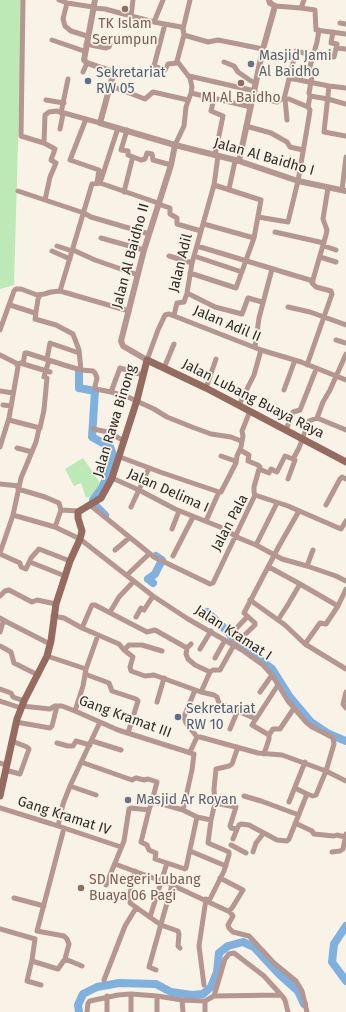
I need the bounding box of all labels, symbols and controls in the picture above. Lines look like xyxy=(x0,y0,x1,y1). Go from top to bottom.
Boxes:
marker: TK Islam Serumpun xyxy=(120,4,130,14)
place label: TK Islam Serumpun xyxy=(92,16,158,48)
place label: Masjid Jami Al Baidho xyxy=(259,48,332,80)
marker: Masjid Jami Al Baidho xyxy=(246,59,256,69)
place label: Sekretariat RW 05 xyxy=(96,65,166,98)
marker: Sekretariat RW 05 xyxy=(83,76,93,86)
marker: MI Al Baidho xyxy=(236,78,246,88)
place label: MI Al Baidho xyxy=(201,90,281,106)
street label: Jalan Al Baidho I xyxy=(212,135,316,179)
street label: Jalan Al Baidho II xyxy=(109,202,153,310)
street label: Jalan Adil xyxy=(166,232,196,294)
street label: Jalan Adil II xyxy=(191,302,263,346)
street label: Jalan Lubang Buaya Raya xyxy=(179,356,327,442)
street label: Jalan Rawa Binong xyxy=(90,363,140,479)
street label: Jalan Delima I xyxy=(125,466,211,516)
street label: Jalan Pala xyxy=(208,492,252,554)
street label: Jalan Kramat I xyxy=(191,602,275,664)
street label: Gang Kramat III xyxy=(76,692,174,742)
place label: Sekretariat RW 10 xyxy=(186,701,256,734)
marker: Sekretariat RW 10 xyxy=(173,712,183,722)
place label: Masjid Ar Royan xyxy=(136,792,237,808)
street label: Gang Kramat IV xyxy=(15,793,113,839)
marker: Masjid Ar Royan xyxy=(123,795,133,805)
place label: SD Negeri Lubang Buaya 06 Pagi xyxy=(89,872,200,904)
marker: SD Negeri Lubang Buaya 06 Pagi xyxy=(76,883,86,893)

